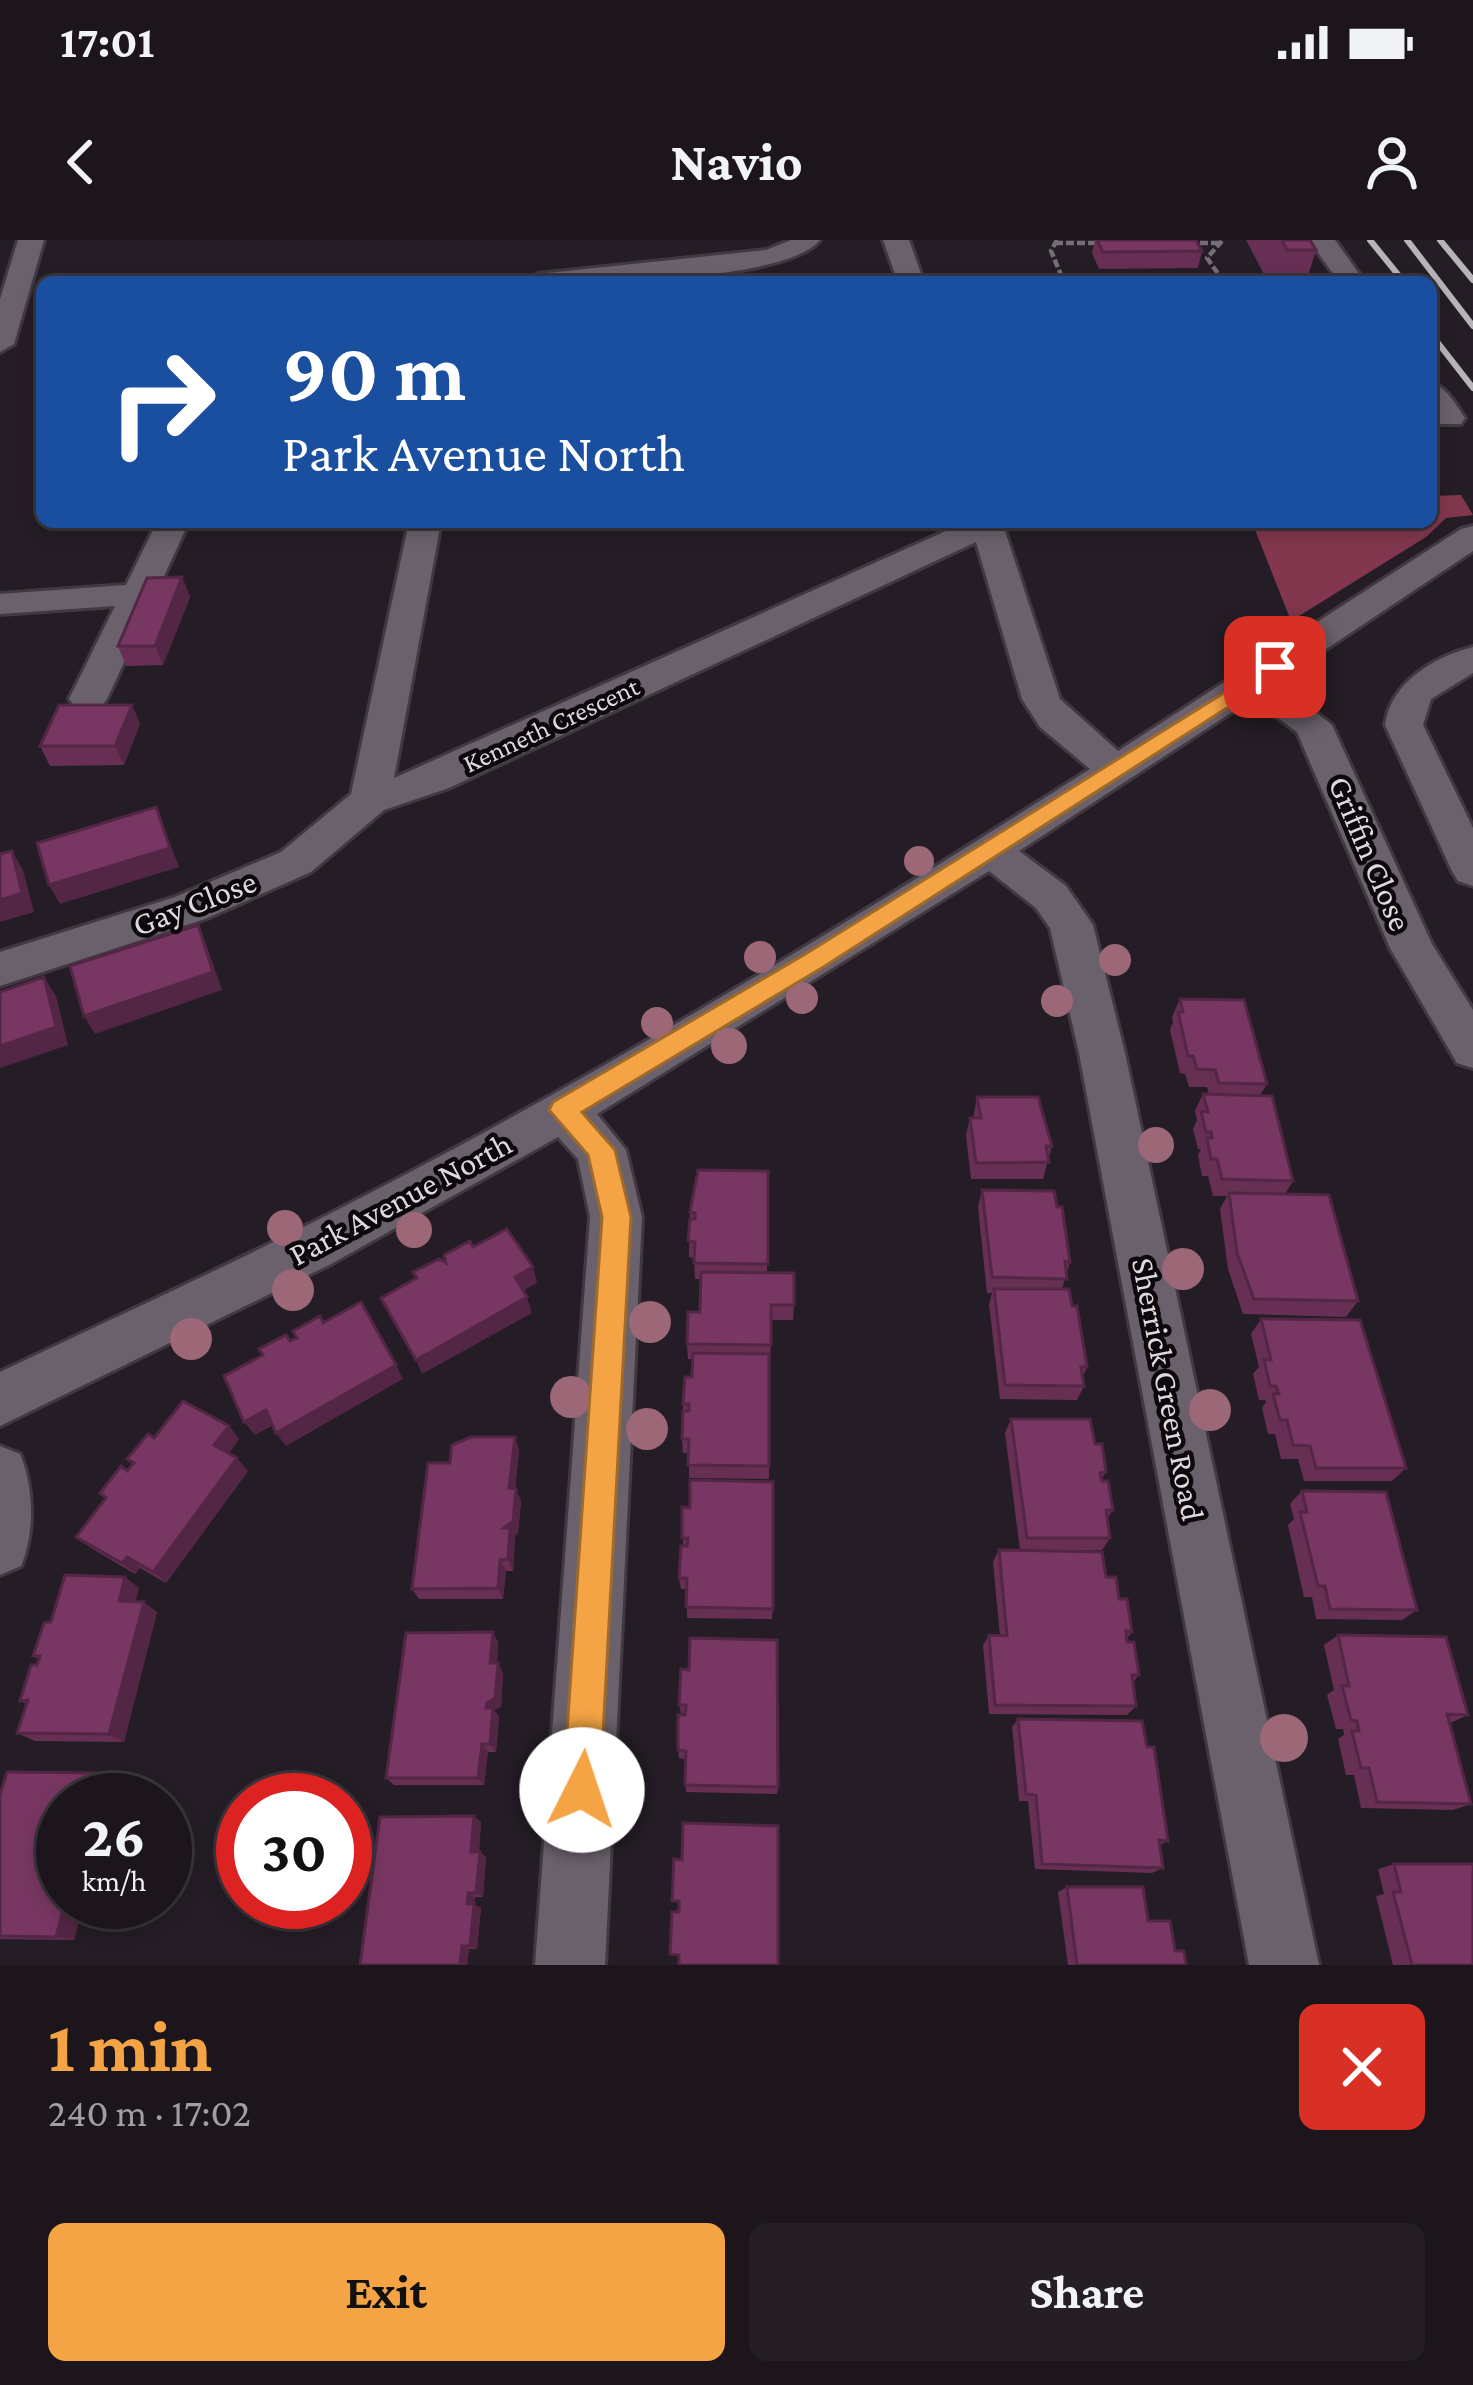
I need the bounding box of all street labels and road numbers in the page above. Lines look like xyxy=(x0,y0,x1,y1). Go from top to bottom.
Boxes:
street label: Kenneth Crescent xyxy=(458,671,644,779)
street label: Griffin Close xyxy=(1321,770,1420,936)
street label: Gay Close xyxy=(127,862,261,943)
street label: Park Avenue North xyxy=(283,1124,518,1273)
street label: Sherrick Green Road xyxy=(1125,1255,1212,1524)

